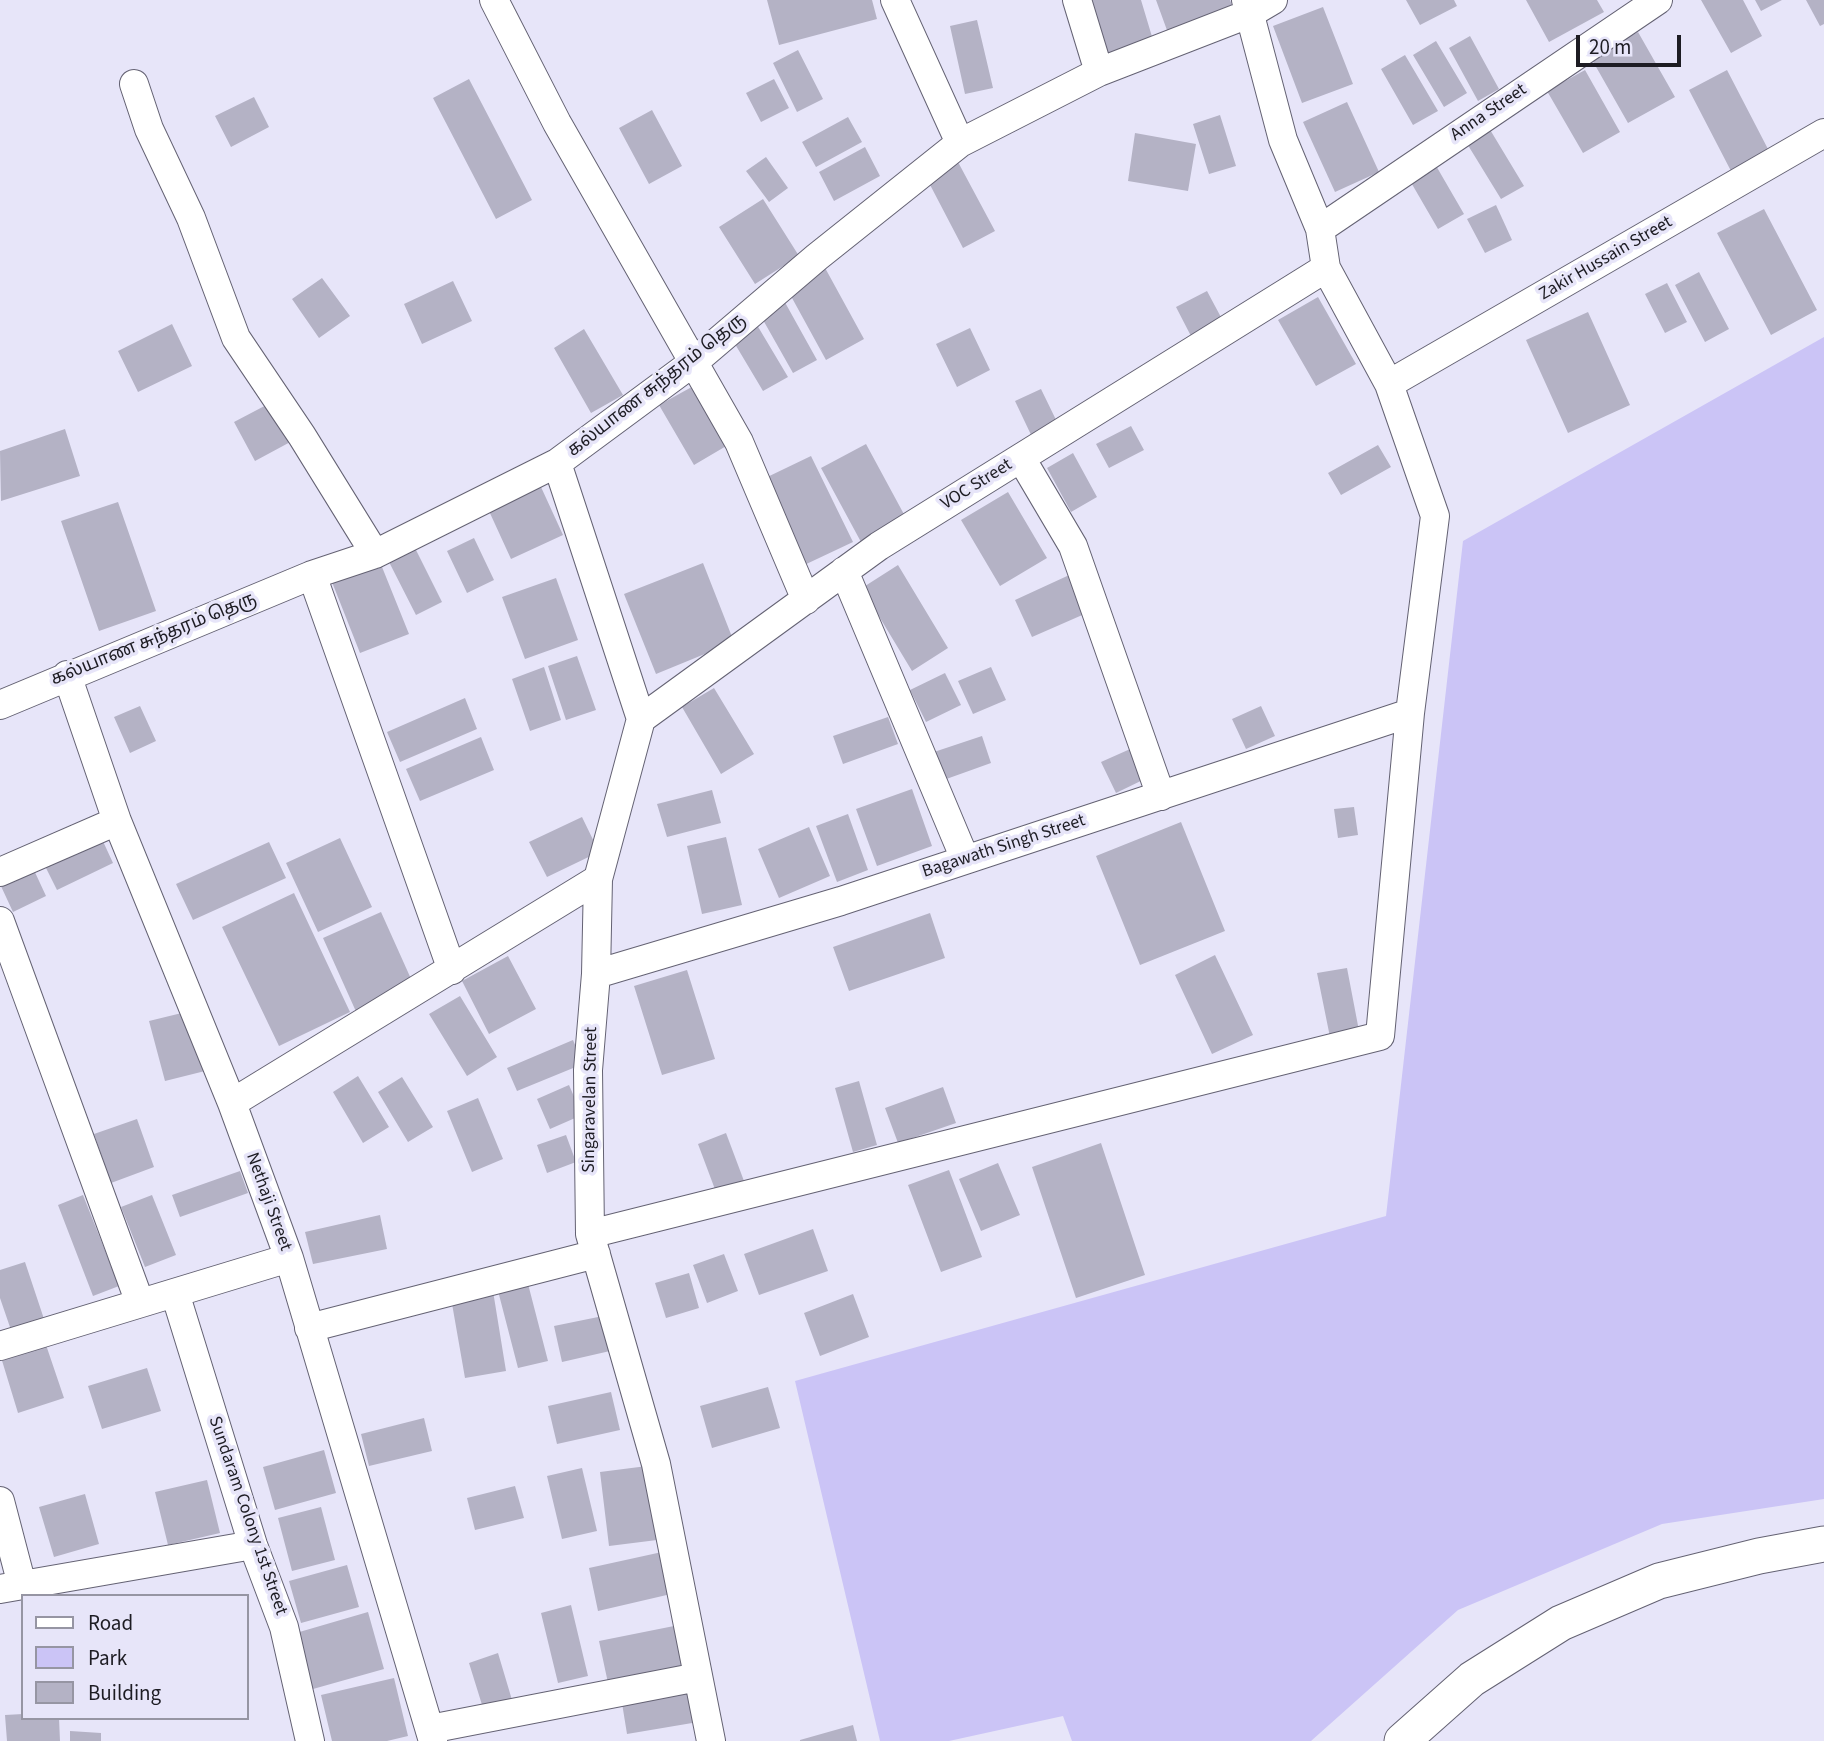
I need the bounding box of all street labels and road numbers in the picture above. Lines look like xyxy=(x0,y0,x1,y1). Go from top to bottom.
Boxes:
street label: Anna Street xyxy=(1447,80,1531,146)
street label: Zakir Hussain Street xyxy=(1536,212,1676,306)
street label: கல்யாண சுந்தரம் தெரு xyxy=(564,310,750,462)
street label: VOC Street xyxy=(937,455,1017,515)
street label: கல்யாண சுந்தரம் தெரு xyxy=(48,589,260,691)
street label: Bagawath Singh Street xyxy=(920,810,1088,884)
street label: Singaravelan Street xyxy=(579,1027,603,1173)
street label: Nethaji Street xyxy=(240,1150,296,1254)
street label: Sundaram Colony 1st Street xyxy=(203,1414,291,1618)

